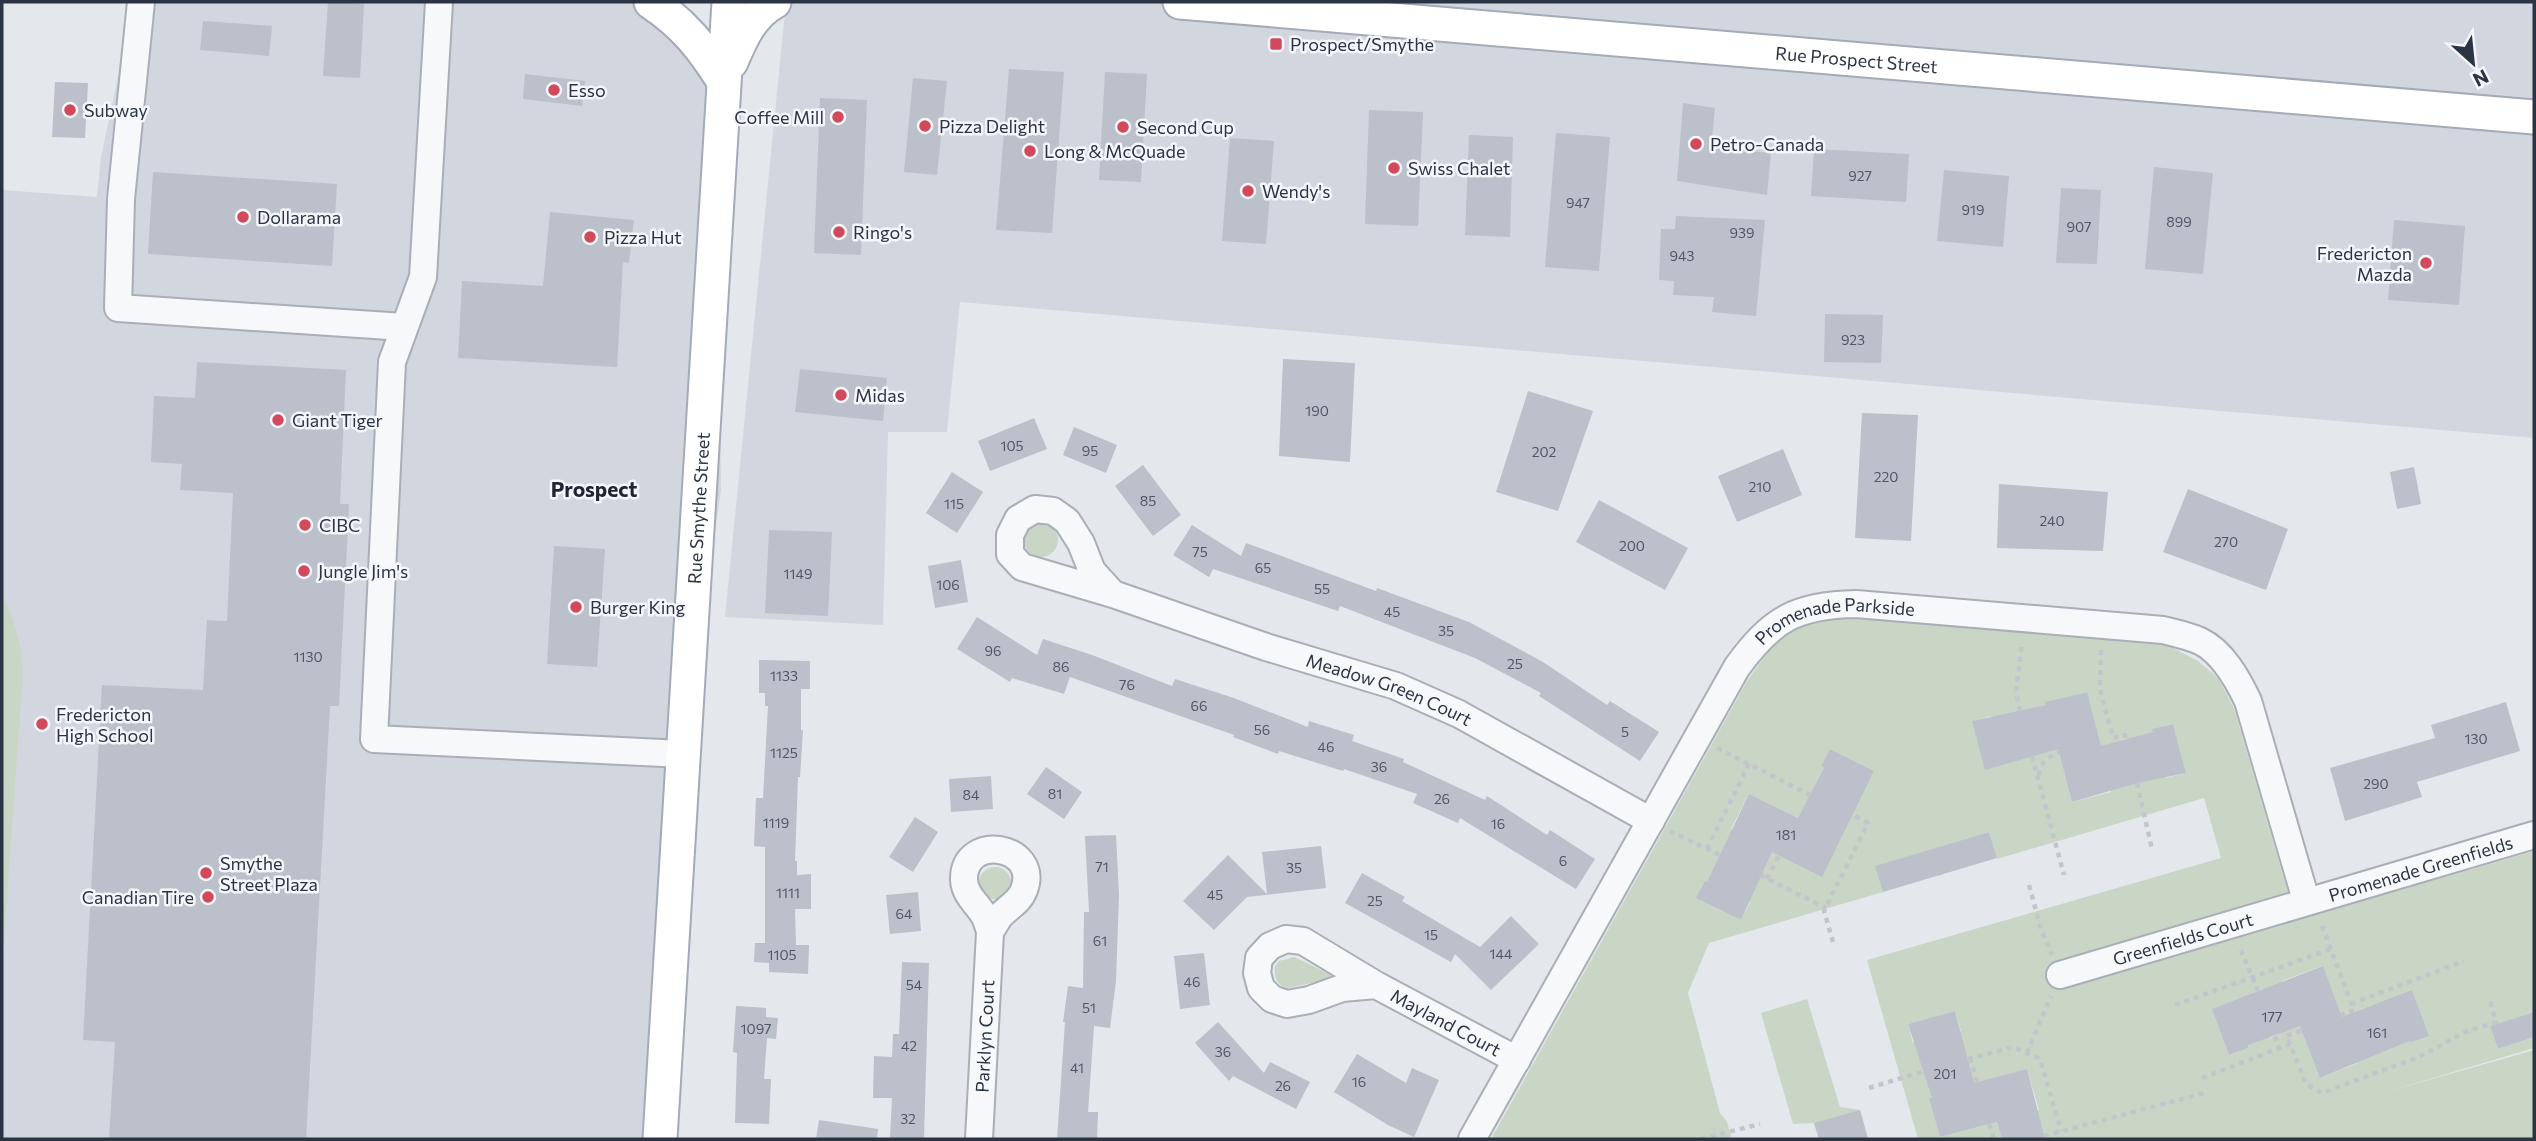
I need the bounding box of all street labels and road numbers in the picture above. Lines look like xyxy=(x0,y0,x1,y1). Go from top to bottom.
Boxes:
street label: Rue Prospect Street xyxy=(1775,42,1939,77)
street label: Rue Smythe Street xyxy=(683,432,714,585)
street label: Promenade Parkside xyxy=(1750,593,1916,649)
street label: Meadow Green Court xyxy=(1304,649,1476,730)
street label: Promenade Greenfields xyxy=(2326,831,2515,906)
street label: Greenfields Court xyxy=(2110,908,2255,970)
street label: Parklyn Court xyxy=(970,979,998,1093)
street label: Mayland Court xyxy=(1387,984,1505,1060)

